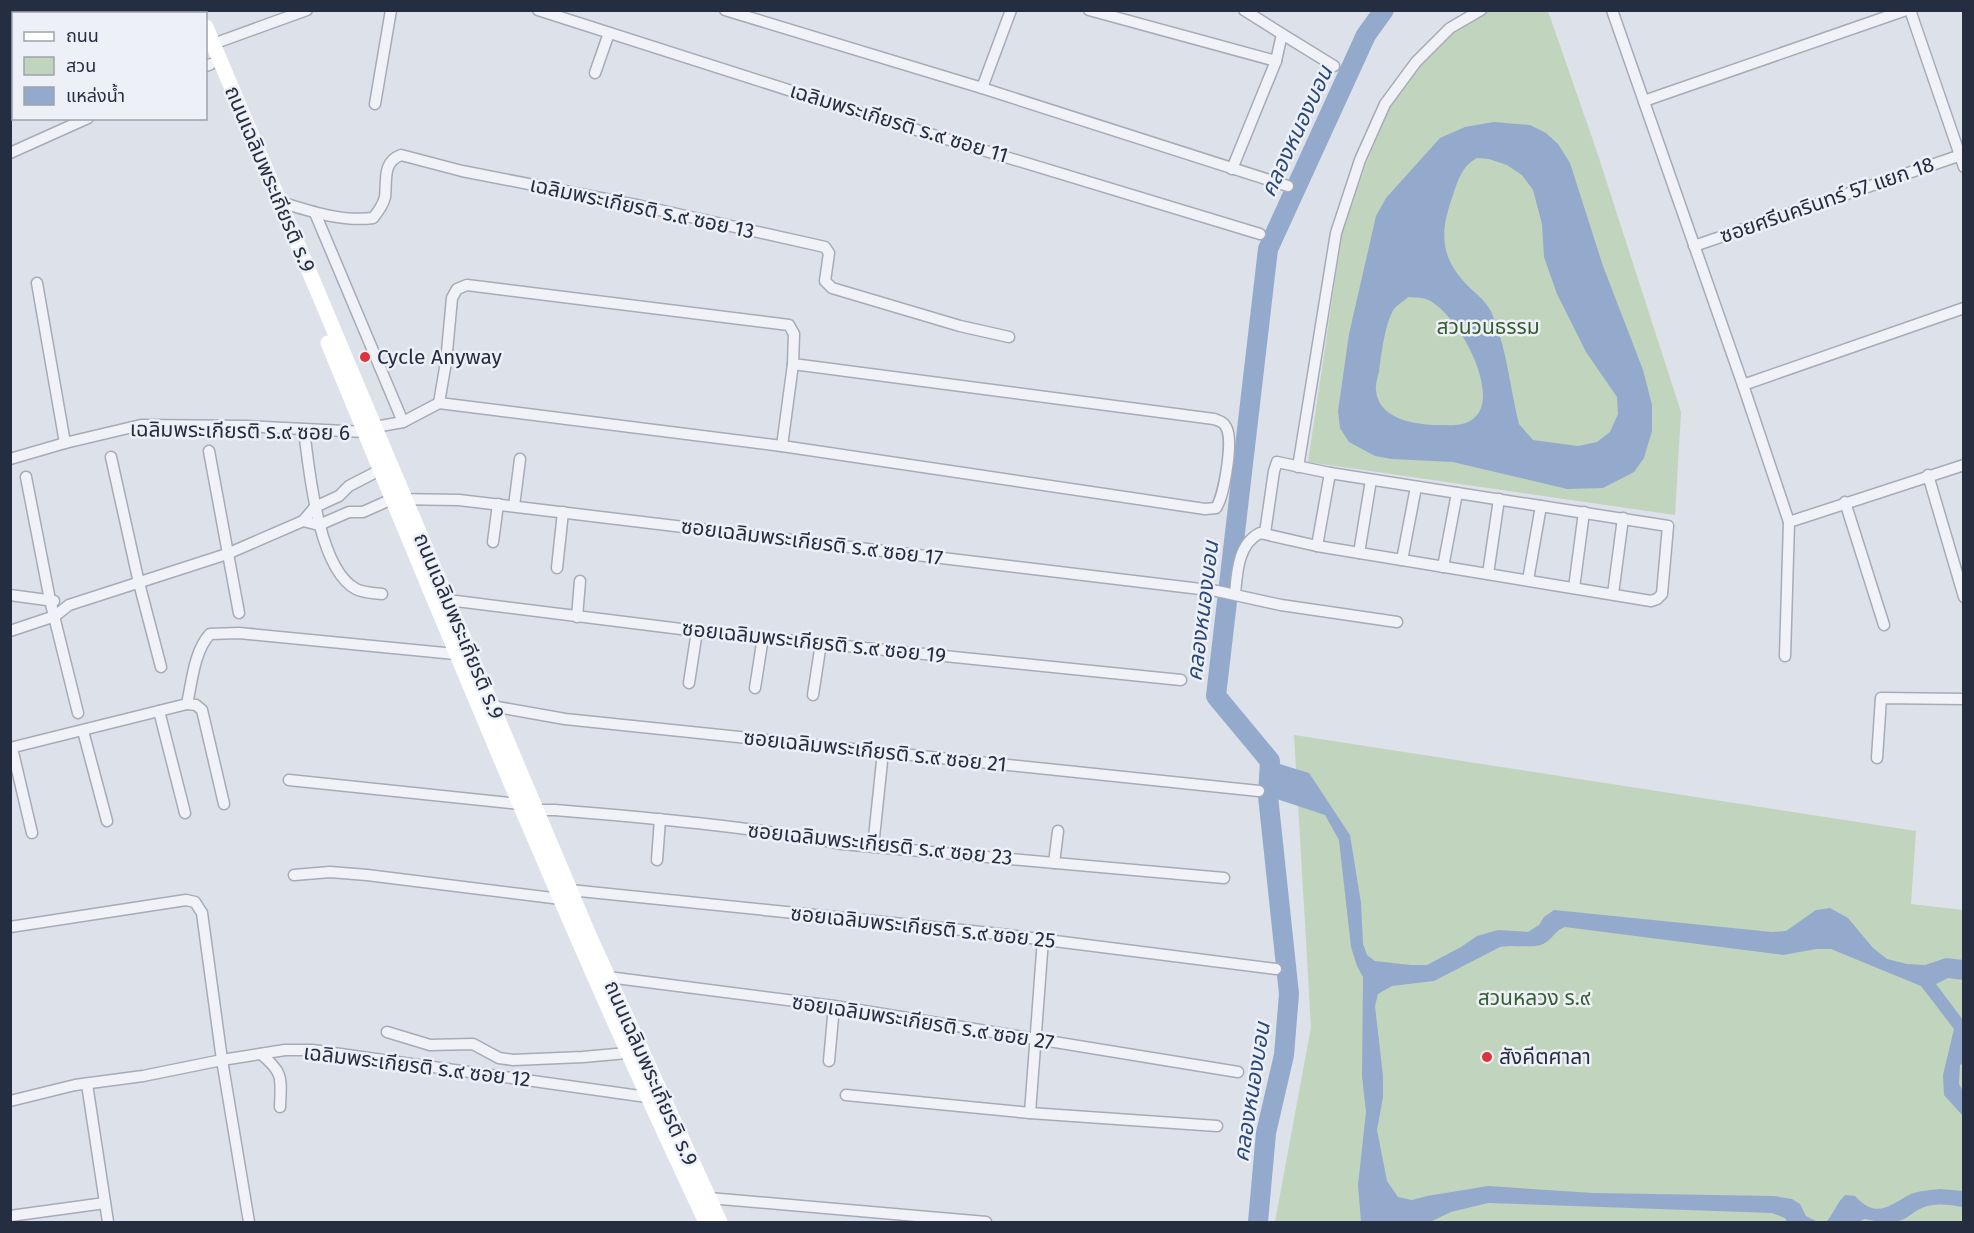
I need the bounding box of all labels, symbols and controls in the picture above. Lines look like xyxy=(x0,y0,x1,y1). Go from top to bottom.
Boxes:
legend xyxy=(12,12,207,120)
text: ถนน xyxy=(66,25,99,47)
text: สวน xyxy=(66,55,96,77)
water label: คลองหนองบอน xyxy=(1254,60,1339,201)
street label: เฉลิมพระเกียรติ ร.๙ ซอย 11 xyxy=(787,77,1011,169)
street label: ถนนเฉลิมพระเกียรติ ร.9 xyxy=(219,82,321,276)
text: แหล่งน้ำ xyxy=(66,83,125,107)
street label: ซอยศรีนครินทร์ 57 แยก 18 xyxy=(1717,151,1937,249)
street label: เฉลิมพระเกียรติ ร.๙ ซอย 13 xyxy=(527,172,757,244)
park label: สวนวนธรรม xyxy=(1436,314,1540,340)
place label: Cycle Anyway xyxy=(377,344,502,370)
marker: Cycle Anyway xyxy=(358,350,372,364)
street label: เฉลิมพระเกียรติ ร.๙ ซอย 6 xyxy=(130,416,350,446)
street label: ซอยเฉลิมพระเกียรติ ร.๙ ซอย 17 xyxy=(680,513,944,571)
street label: ถนนเฉลิมพระเกียรติ ร.9 xyxy=(408,529,510,723)
water label: คลองหนองบอน xyxy=(1181,538,1225,683)
street label: ซอยเฉลิมพระเกียรติ ร.๙ ซอย 19 xyxy=(681,615,947,669)
street label: ซอยเฉลิมพระเกียรติ ร.๙ ซอย 21 xyxy=(742,724,1008,778)
street label: ซอยเฉลิมพระเกียรติ ร.๙ ซอย 23 xyxy=(746,817,1014,871)
street label: ซอยเฉลิมพระเกียรติ ร.๙ ซอย 25 xyxy=(789,900,1057,954)
street label: ถนนเฉลิมพระเกียรติ ร.9 xyxy=(598,976,704,1170)
park label: สวนหลวง ร.๙ xyxy=(1478,985,1591,1011)
street label: ซอยเฉลิมพระเกียรติ ร.๙ ซอย 27 xyxy=(790,988,1056,1056)
water label: คลองหนองบอน xyxy=(1227,1019,1276,1164)
street label: เฉลิมพระเกียรติ ร.๙ ซอย 12 xyxy=(302,1039,532,1093)
place label: สังคีตศาลา xyxy=(1499,1044,1591,1070)
marker: สังคีตศาลา xyxy=(1480,1050,1494,1064)

